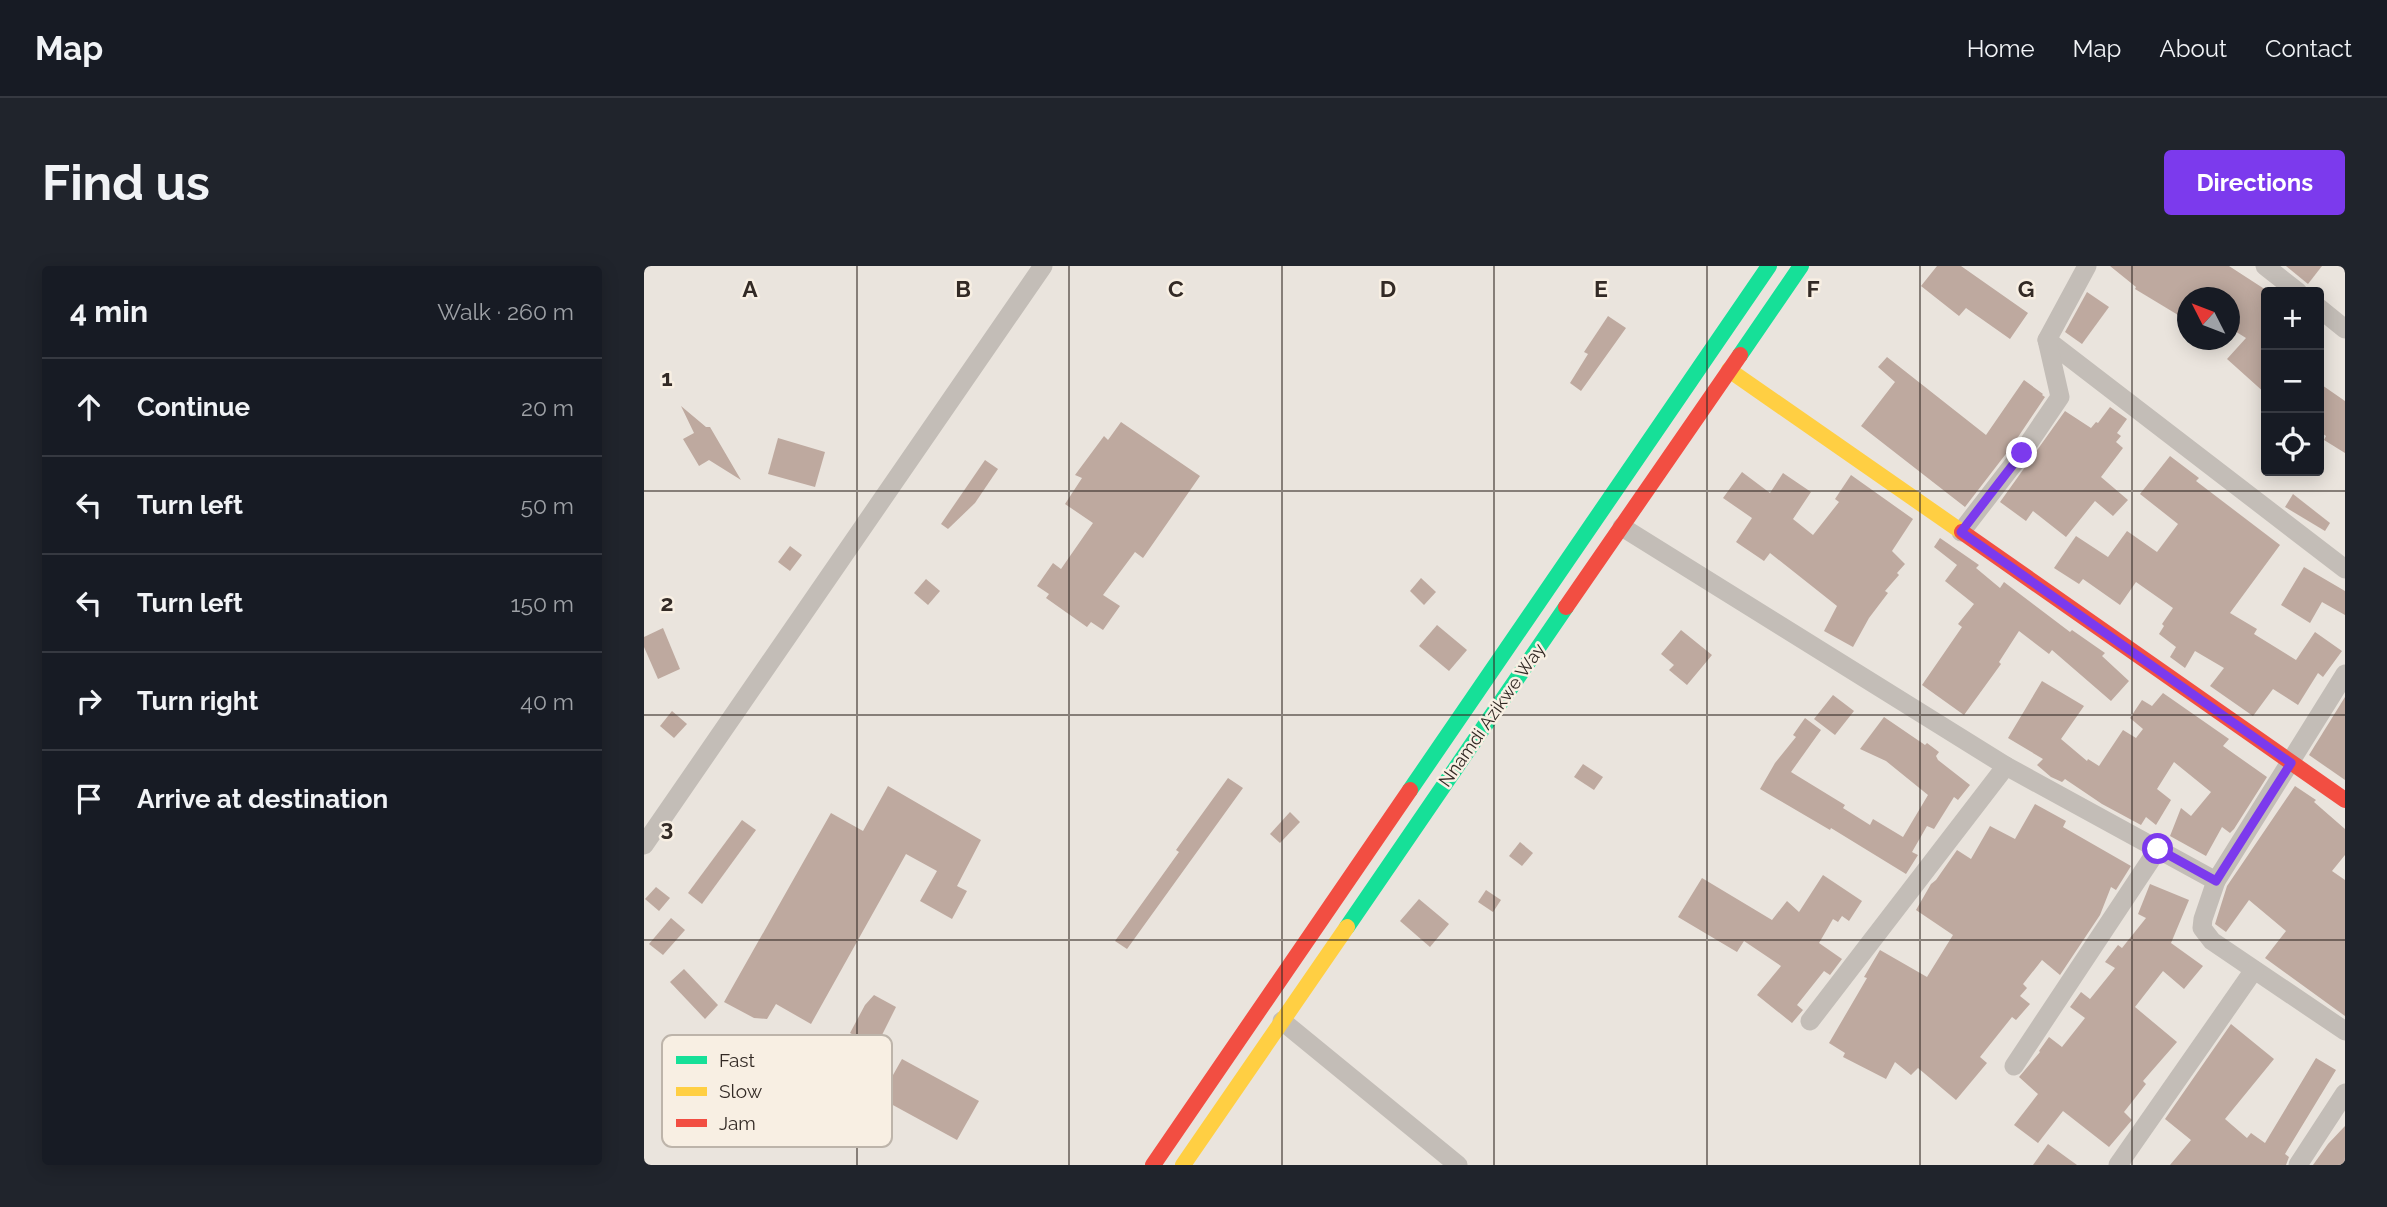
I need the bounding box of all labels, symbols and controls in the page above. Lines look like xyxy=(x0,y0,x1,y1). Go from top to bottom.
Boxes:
text: Map xyxy=(35,29,103,68)
text: Home xyxy=(1967,34,2035,63)
text: Map xyxy=(2073,34,2121,63)
text: About xyxy=(2159,34,2227,63)
text: Contact xyxy=(2265,34,2352,63)
button: Directions xyxy=(2164,150,2345,215)
text: Find us xyxy=(42,154,210,211)
text: A xyxy=(742,275,758,302)
text: B xyxy=(955,275,971,302)
text: C xyxy=(1168,275,1184,302)
text: D xyxy=(1380,275,1396,302)
text: E xyxy=(1594,275,1608,302)
text: F xyxy=(1806,275,1820,302)
text: G xyxy=(2018,275,2034,302)
north arrow xyxy=(2177,287,2240,350)
map controls xyxy=(2261,287,2324,476)
button: + xyxy=(2261,287,2324,350)
text: 4 min xyxy=(70,294,148,329)
text: Walk · 260 m xyxy=(437,298,574,325)
button: − xyxy=(2261,350,2324,413)
text: 1 xyxy=(661,364,673,391)
icon: ahead xyxy=(70,388,108,426)
text: Continue xyxy=(137,392,250,422)
text: 20 m xyxy=(521,394,574,421)
button: locate xyxy=(2261,413,2324,476)
route end xyxy=(2006,437,2037,468)
icon: left xyxy=(70,486,108,524)
text: Turn left xyxy=(137,490,243,520)
text: 50 m xyxy=(520,492,574,519)
icon: left xyxy=(70,584,108,622)
text: Turn left xyxy=(137,588,243,618)
text: 2 xyxy=(661,589,673,616)
text: 150 m xyxy=(511,590,574,617)
street label: Nnamdi Azikwe Way xyxy=(1434,639,1549,791)
icon: right xyxy=(70,682,108,720)
text: Turn right xyxy=(137,686,258,716)
text: 40 m xyxy=(520,688,574,715)
icon: arrive xyxy=(70,780,108,818)
text: Arrive at destination xyxy=(137,784,388,814)
text: 3 xyxy=(661,814,673,841)
route start xyxy=(2142,833,2173,864)
legend xyxy=(662,1035,892,1147)
text: Fast xyxy=(719,1049,755,1071)
text: Slow xyxy=(719,1080,763,1102)
text: Jam xyxy=(719,1112,756,1134)

